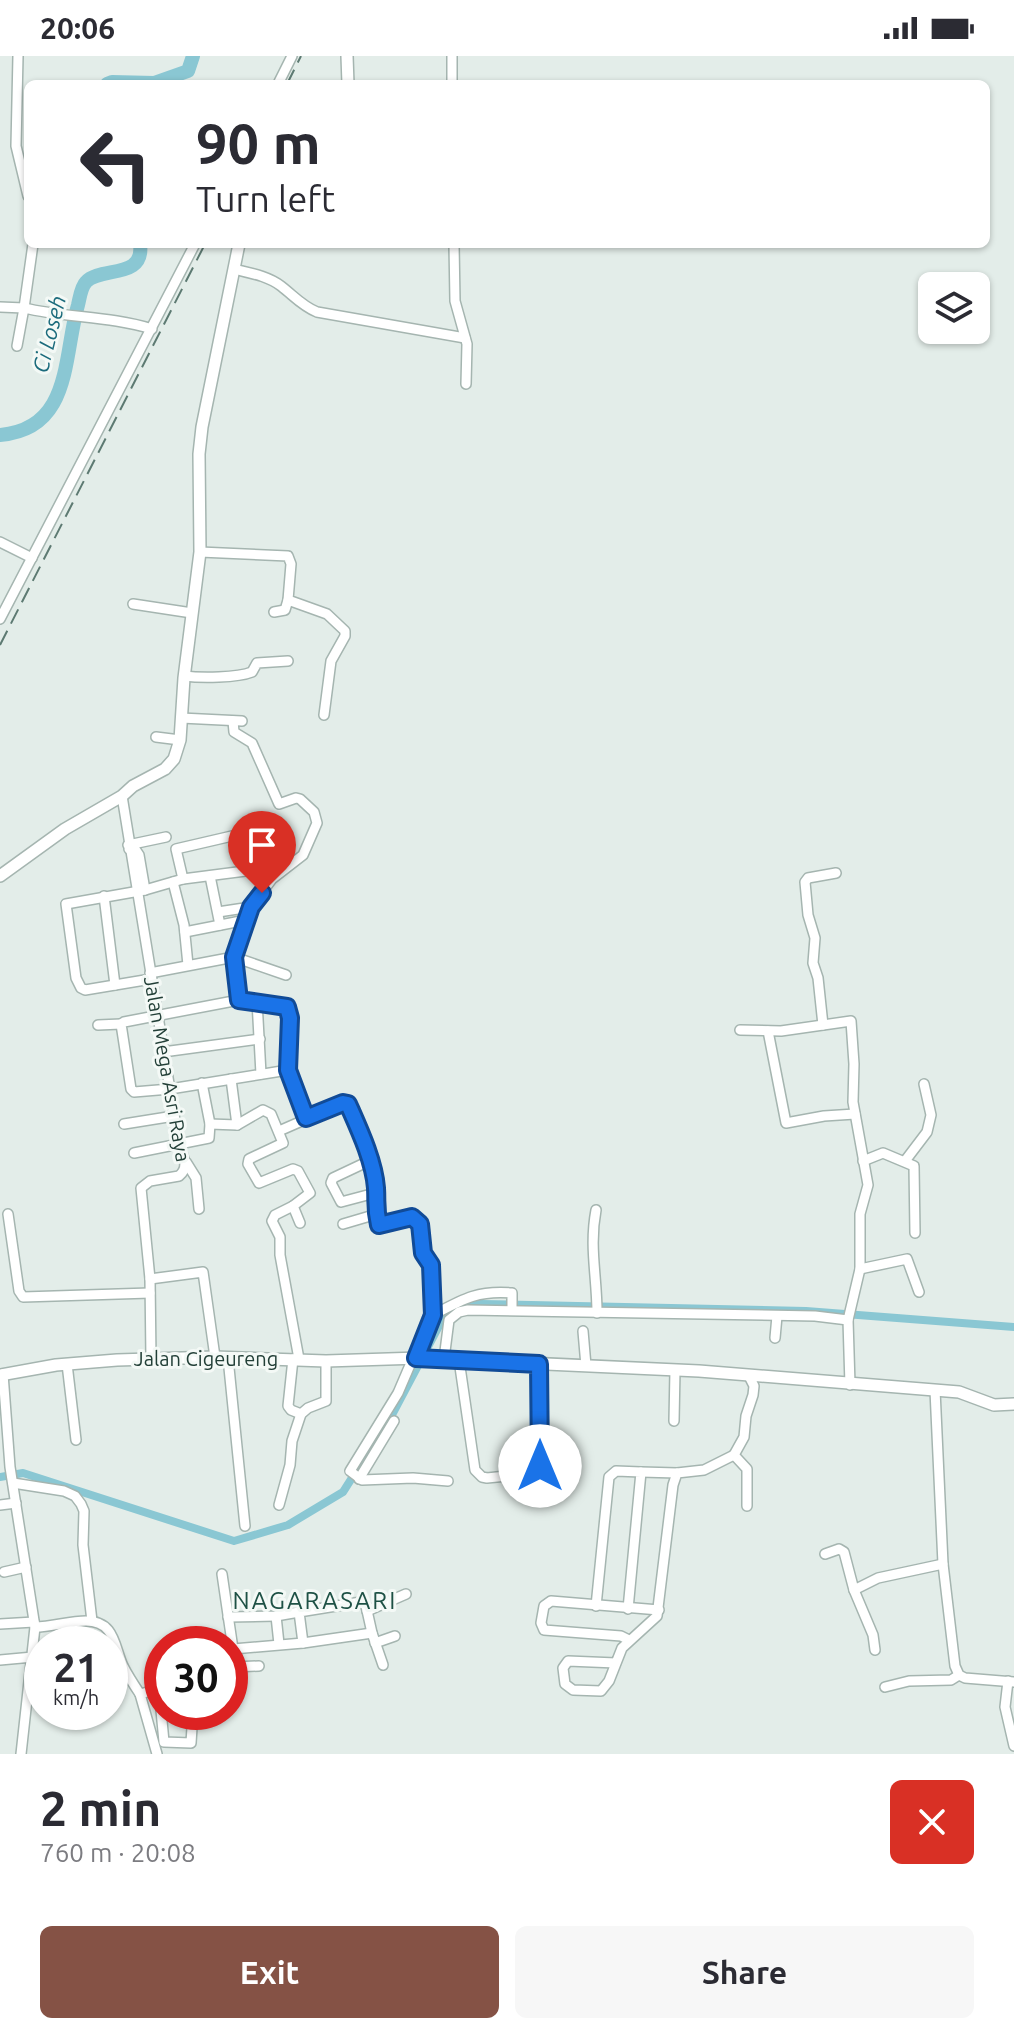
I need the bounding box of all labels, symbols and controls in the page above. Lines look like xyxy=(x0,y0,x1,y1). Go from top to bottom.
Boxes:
text: 20:06 xyxy=(40,11,115,45)
icon: left xyxy=(64,112,168,216)
text: 90 m xyxy=(196,112,321,175)
text: Turn left xyxy=(196,178,335,219)
map controls xyxy=(918,272,990,344)
button: layers xyxy=(918,272,990,344)
water label: Ci Loseh xyxy=(27,293,70,375)
pin xyxy=(228,811,296,893)
icon: arrive xyxy=(240,823,284,867)
street label: Jalan Mega Asri Raya xyxy=(140,974,195,1163)
street label: Jalan Cigeureng xyxy=(134,1347,278,1370)
position arrow xyxy=(498,1424,582,1508)
district label: NAGARASARI xyxy=(233,1587,397,1614)
speed limit sign: 30 xyxy=(144,1626,248,1730)
text: 21 xyxy=(53,1645,99,1690)
text: km/h xyxy=(53,1686,99,1709)
button: close xyxy=(890,1780,974,1864)
text: 2 min xyxy=(40,1781,161,1835)
text: 760 m · 20:08 xyxy=(40,1838,196,1867)
button: Exit xyxy=(40,1926,499,2018)
button: Share xyxy=(515,1926,974,2018)

